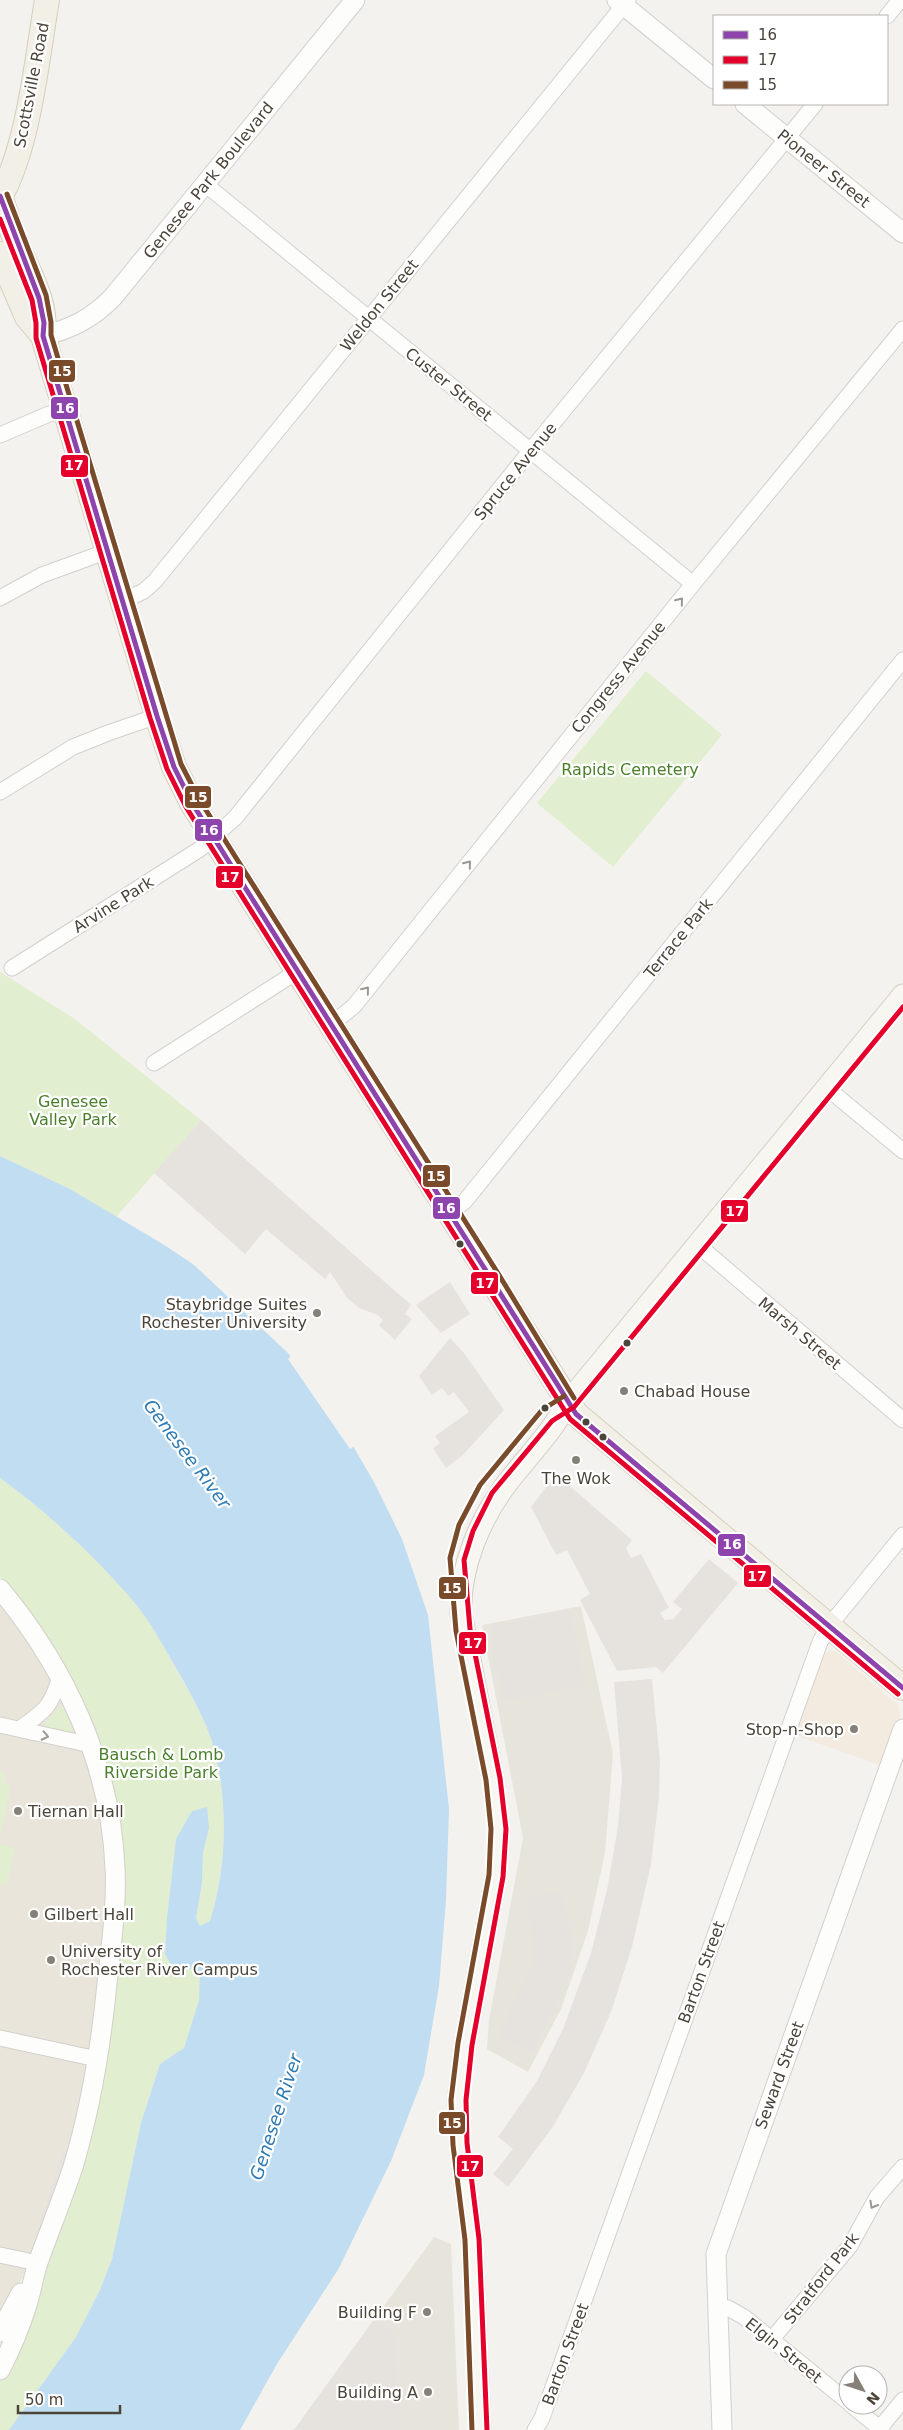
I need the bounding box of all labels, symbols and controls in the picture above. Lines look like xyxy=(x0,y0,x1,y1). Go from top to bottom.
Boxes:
legend xyxy=(713,15,888,105)
street label: Scottsville Road xyxy=(10,21,53,149)
text: 16 xyxy=(758,26,777,44)
text: 17 xyxy=(758,51,777,69)
text: 15 xyxy=(758,76,777,94)
street label: Genesee Park Boulevard xyxy=(139,98,277,262)
street label: Pioneer Street xyxy=(774,125,874,212)
street label: Weldon Street xyxy=(336,255,422,355)
street label: Custer Street xyxy=(401,344,496,425)
line badge: 15 xyxy=(48,359,76,383)
text: 15 xyxy=(52,363,72,379)
line badge: 16 xyxy=(50,396,79,420)
text: 16 xyxy=(55,400,75,416)
street label: Spruce Avenue xyxy=(470,419,561,524)
line badge: 17 xyxy=(60,454,89,478)
text: 17 xyxy=(64,457,84,473)
one-way arrow xyxy=(674,597,683,606)
street label: Congress Avenue xyxy=(567,618,669,737)
park label: Rapids Cemetery xyxy=(561,760,699,779)
line badge: 15 xyxy=(184,785,212,809)
text: 15 xyxy=(188,789,208,805)
line badge: 16 xyxy=(194,818,223,842)
text: 16 xyxy=(199,822,219,838)
one-way arrow xyxy=(463,860,472,869)
line badge: 17 xyxy=(215,865,244,889)
text: 17 xyxy=(220,869,240,885)
street label: Arvine Park xyxy=(70,872,158,937)
street label: Terrace Park xyxy=(640,894,717,983)
one-way arrow xyxy=(361,987,369,996)
park label: Genesee Valley Park xyxy=(29,1092,117,1129)
line badge: 15 xyxy=(422,1164,451,1188)
text: 15 xyxy=(426,1168,446,1184)
line badge: 16 xyxy=(432,1196,461,1220)
line badge: 17 xyxy=(720,1199,749,1223)
text: 16 xyxy=(436,1200,456,1216)
text: 17 xyxy=(725,1203,745,1219)
unlabelled marker xyxy=(455,1239,465,1249)
line badge: 17 xyxy=(470,1271,499,1295)
text: 17 xyxy=(475,1275,495,1291)
street label: Marsh Street xyxy=(754,1293,845,1374)
place label: Staybridge Suites Rochester University xyxy=(141,1295,307,1332)
marker: Staybridge Suites Rochester University xyxy=(311,1307,323,1319)
unlabelled marker xyxy=(622,1338,632,1348)
place label: Chabad House xyxy=(634,1382,750,1401)
marker: Chabad House xyxy=(618,1385,630,1397)
water label: Genesee River xyxy=(139,1395,236,1514)
unlabelled marker xyxy=(540,1403,550,1413)
unlabelled marker xyxy=(581,1417,591,1427)
unlabelled marker xyxy=(598,1432,608,1442)
marker: The Wok xyxy=(570,1454,582,1466)
place label: The Wok xyxy=(541,1469,611,1488)
line badge: 16 xyxy=(717,1533,746,1557)
text: 16 xyxy=(722,1536,742,1552)
line badge: 17 xyxy=(743,1564,772,1588)
text: 17 xyxy=(747,1568,767,1584)
line badge: 15 xyxy=(438,1576,467,1600)
text: 15 xyxy=(442,1580,462,1596)
line badge: 17 xyxy=(458,1631,487,1655)
text: 17 xyxy=(463,1635,483,1651)
place label: Stop-n-Shop xyxy=(746,1720,844,1739)
marker: Stop-n-Shop xyxy=(848,1723,860,1735)
one-way arrow xyxy=(41,1730,50,1741)
park label: Bausch & Lomb Riverside Park xyxy=(98,1745,224,1782)
place label: Tiernan Hall xyxy=(27,1802,124,1821)
marker: Tiernan Hall xyxy=(12,1805,24,1817)
place label: Gilbert Hall xyxy=(44,1905,134,1924)
marker: Gilbert Hall xyxy=(28,1908,40,1920)
street label: Barton Street xyxy=(674,1919,729,2026)
place label: University of Rochester River Campus xyxy=(61,1942,258,1979)
marker: University of Rochester River Campus xyxy=(45,1954,57,1966)
street label: Seward Street xyxy=(751,2019,808,2132)
water label: Genesee River xyxy=(245,2050,306,2183)
line badge: 15 xyxy=(438,2111,466,2135)
text: 15 xyxy=(442,2115,462,2131)
line badge: 17 xyxy=(456,2154,484,2178)
text: 17 xyxy=(460,2158,480,2174)
one-way arrow xyxy=(869,2200,879,2209)
street label: Stratford Park xyxy=(780,2228,863,2328)
street label: Barton Street xyxy=(538,2301,593,2408)
place label: Building F xyxy=(338,2303,417,2322)
marker: Building F xyxy=(421,2306,433,2318)
street label: Elgin Street xyxy=(742,2314,826,2387)
north arrow xyxy=(838,2365,888,2415)
scale bar xyxy=(18,2382,120,2414)
place label: Building A xyxy=(337,2383,418,2402)
marker: Building A xyxy=(422,2386,434,2398)
text: N xyxy=(863,2389,883,2408)
text: 50 m xyxy=(25,2391,63,2409)

